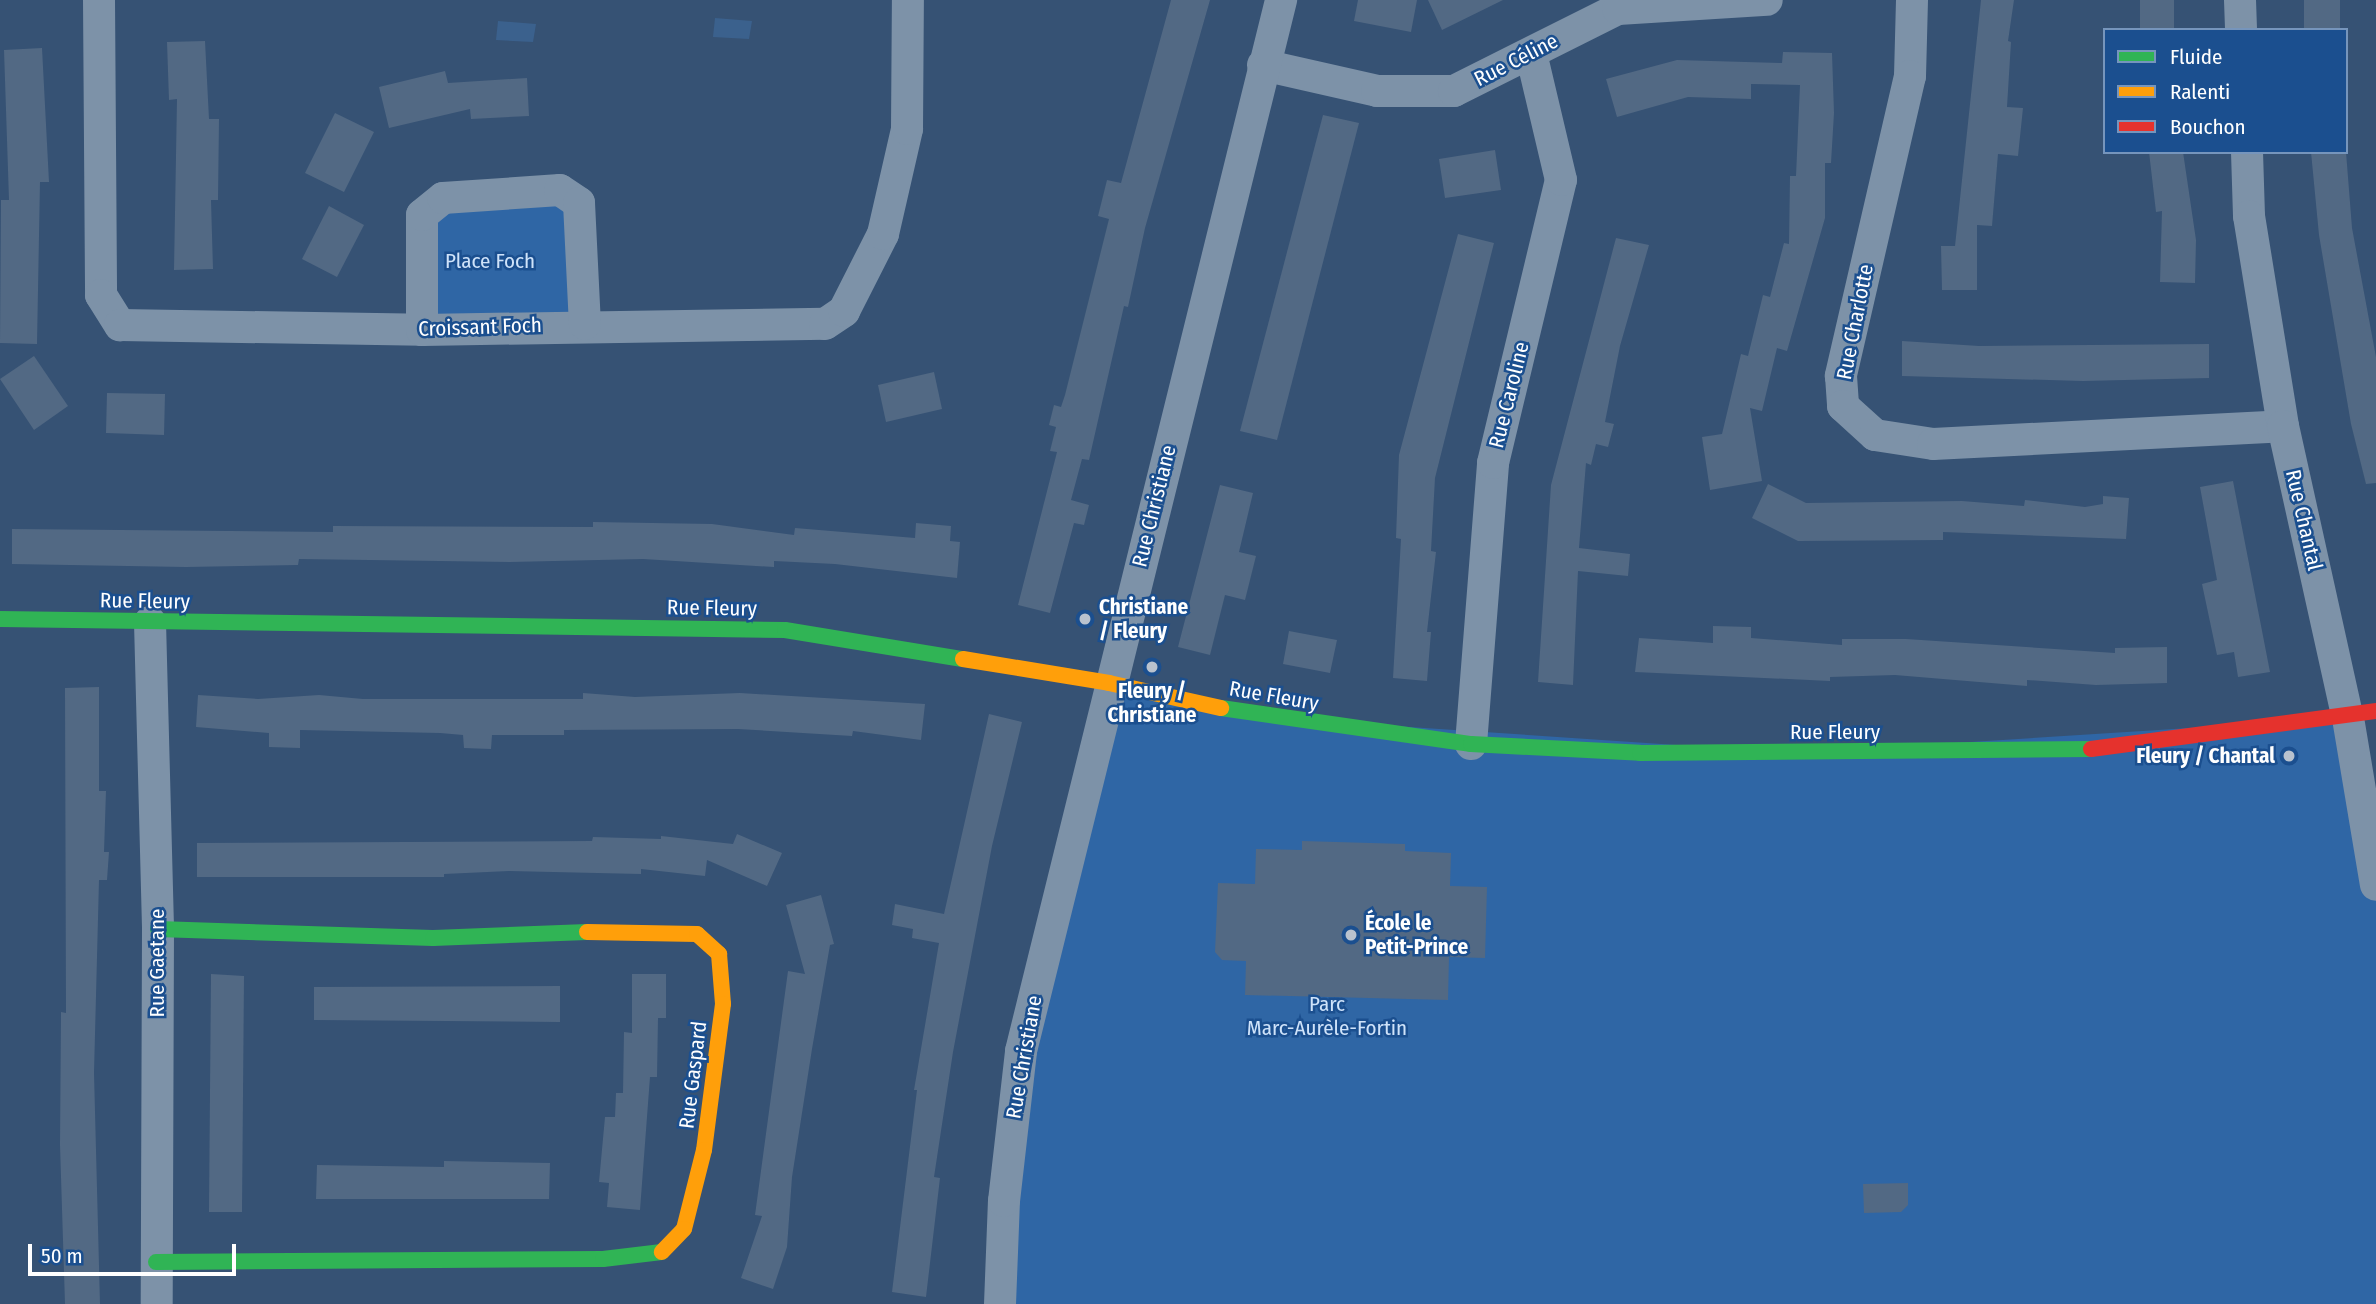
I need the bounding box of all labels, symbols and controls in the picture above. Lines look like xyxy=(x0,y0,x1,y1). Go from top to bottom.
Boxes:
street label: Rue Céline xyxy=(1470,28,1562,92)
legend xyxy=(2103,28,2348,154)
text: Fluide xyxy=(2170,44,2222,70)
text: Ralenti xyxy=(2170,79,2230,105)
text: Bouchon xyxy=(2170,114,2246,140)
park label: Place Foch xyxy=(445,248,535,274)
street label: Rue Charlotte xyxy=(1831,262,1879,382)
street label: Croissant Foch xyxy=(418,312,542,342)
street label: Rue Caroline xyxy=(1484,339,1534,451)
street label: Rue Christiane xyxy=(1127,442,1181,570)
street label: Rue Chantal xyxy=(2280,467,2328,573)
street label: Rue Fleury xyxy=(100,588,190,614)
place label: Christiane / Fleury xyxy=(1099,594,1188,644)
street label: Rue Fleury xyxy=(667,595,757,621)
marker: Christiane / Fleury xyxy=(1077,611,1093,627)
marker: Fleury / Christiane xyxy=(1144,659,1160,675)
street label: Rue Fleury xyxy=(1227,676,1321,716)
place label: Fleury / Christiane xyxy=(1107,678,1197,728)
street label: Rue Fleury xyxy=(1790,719,1880,745)
place label: Fleury / Chantal xyxy=(2136,743,2275,769)
marker: Fleury / Chantal xyxy=(2281,748,2297,764)
street label: Rue Gaetane xyxy=(144,909,170,1017)
place label: École le Petit-Prince xyxy=(1365,910,1468,960)
marker: École le Petit-Prince xyxy=(1343,927,1359,943)
park label: Parc Marc-Aurèle-Fortin xyxy=(1247,991,1407,1041)
street label: Rue Christiane xyxy=(1001,993,1047,1121)
street label: Rue Gaspard xyxy=(674,1020,712,1130)
scale bar xyxy=(32,1230,240,1274)
text: 50 m xyxy=(41,1243,83,1269)

